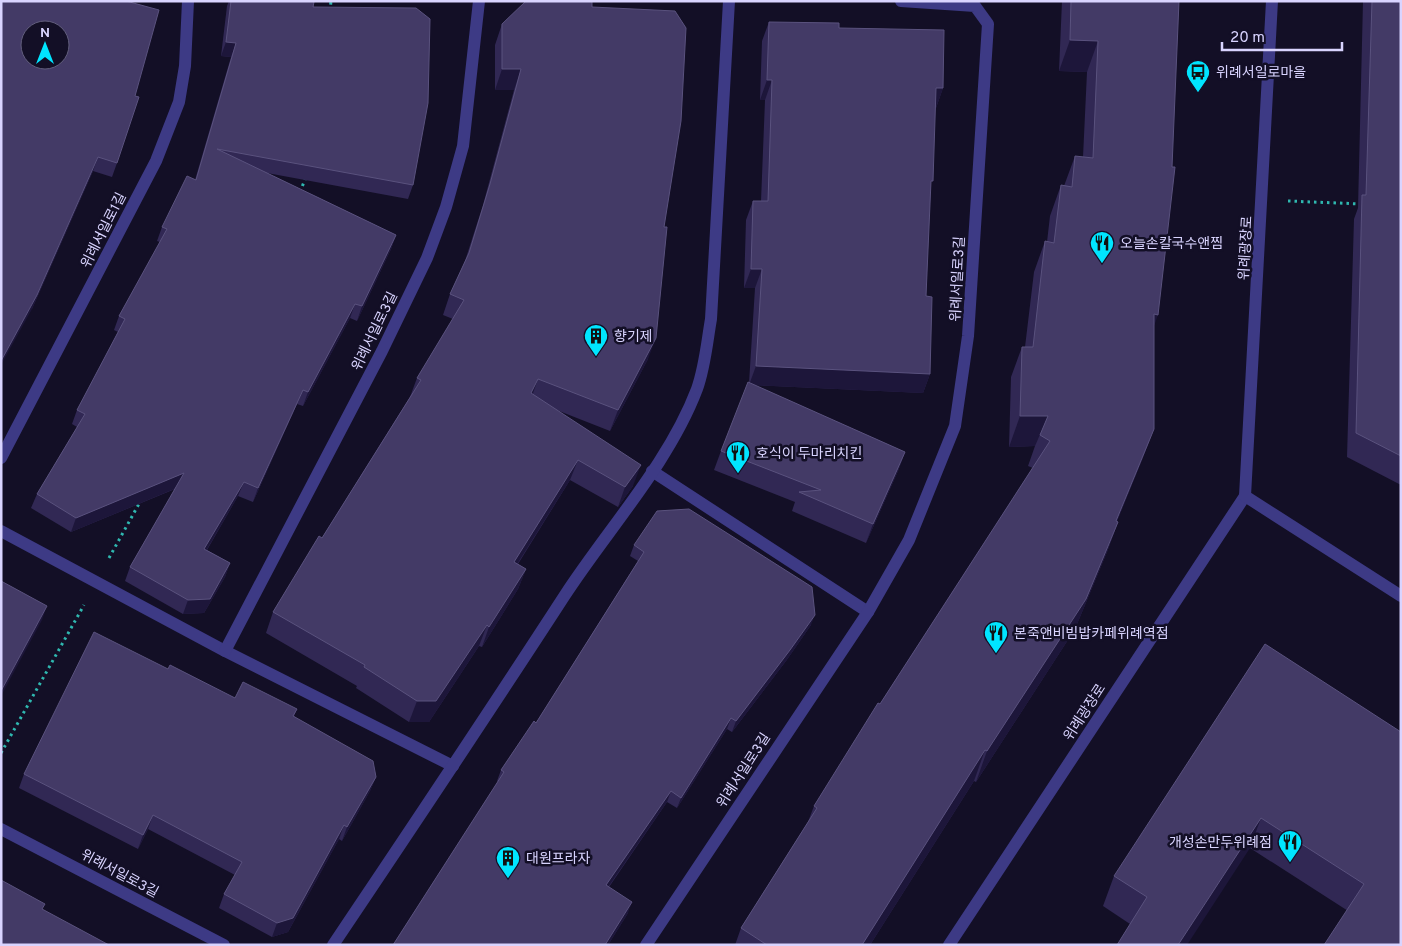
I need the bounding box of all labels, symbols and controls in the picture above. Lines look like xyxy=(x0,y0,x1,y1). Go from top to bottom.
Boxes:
north arrow xyxy=(20,20,70,70)
scale bar xyxy=(1222,20,1342,52)
text: N xyxy=(40,25,50,42)
text: 20 m xyxy=(1230,29,1265,48)
bus stop icon: 위례서일로마을 xyxy=(1185,59,1211,93)
place label: 위례서일로마을 xyxy=(1216,65,1306,82)
street label: 위례서일로1길 xyxy=(78,190,131,271)
street label: 위례광장로 xyxy=(1236,215,1257,281)
restaurant icon: 오늘손칼국수앤찜 xyxy=(1089,230,1115,264)
street label: 위례서일로3길 xyxy=(948,236,969,322)
place label: 오늘손칼국수앤찜 xyxy=(1120,236,1223,253)
street label: 위례서일로3길 xyxy=(349,289,402,374)
building icon: 향기제 xyxy=(583,323,609,357)
place label: 향기제 xyxy=(614,329,653,346)
restaurant icon: 호식이 두마리치킨 xyxy=(725,440,751,474)
place label: 호식이 두마리치킨 xyxy=(756,446,862,463)
restaurant icon: 본죽앤비빔밥카페위례역점 xyxy=(983,620,1009,654)
place label: 본죽앤비빔밥카페위례역점 xyxy=(1014,626,1169,643)
street label: 위례광장로 xyxy=(1061,681,1110,744)
street label: 위례서일로3길 xyxy=(714,730,775,811)
restaurant icon: 개성손만두위례점 xyxy=(1277,829,1303,863)
place label: 개성손만두위례점 xyxy=(1169,835,1272,852)
building icon: 대원프라자 xyxy=(495,845,521,879)
street label: 위례서일로3길 xyxy=(77,847,161,902)
place label: 대원프라자 xyxy=(526,851,591,868)

